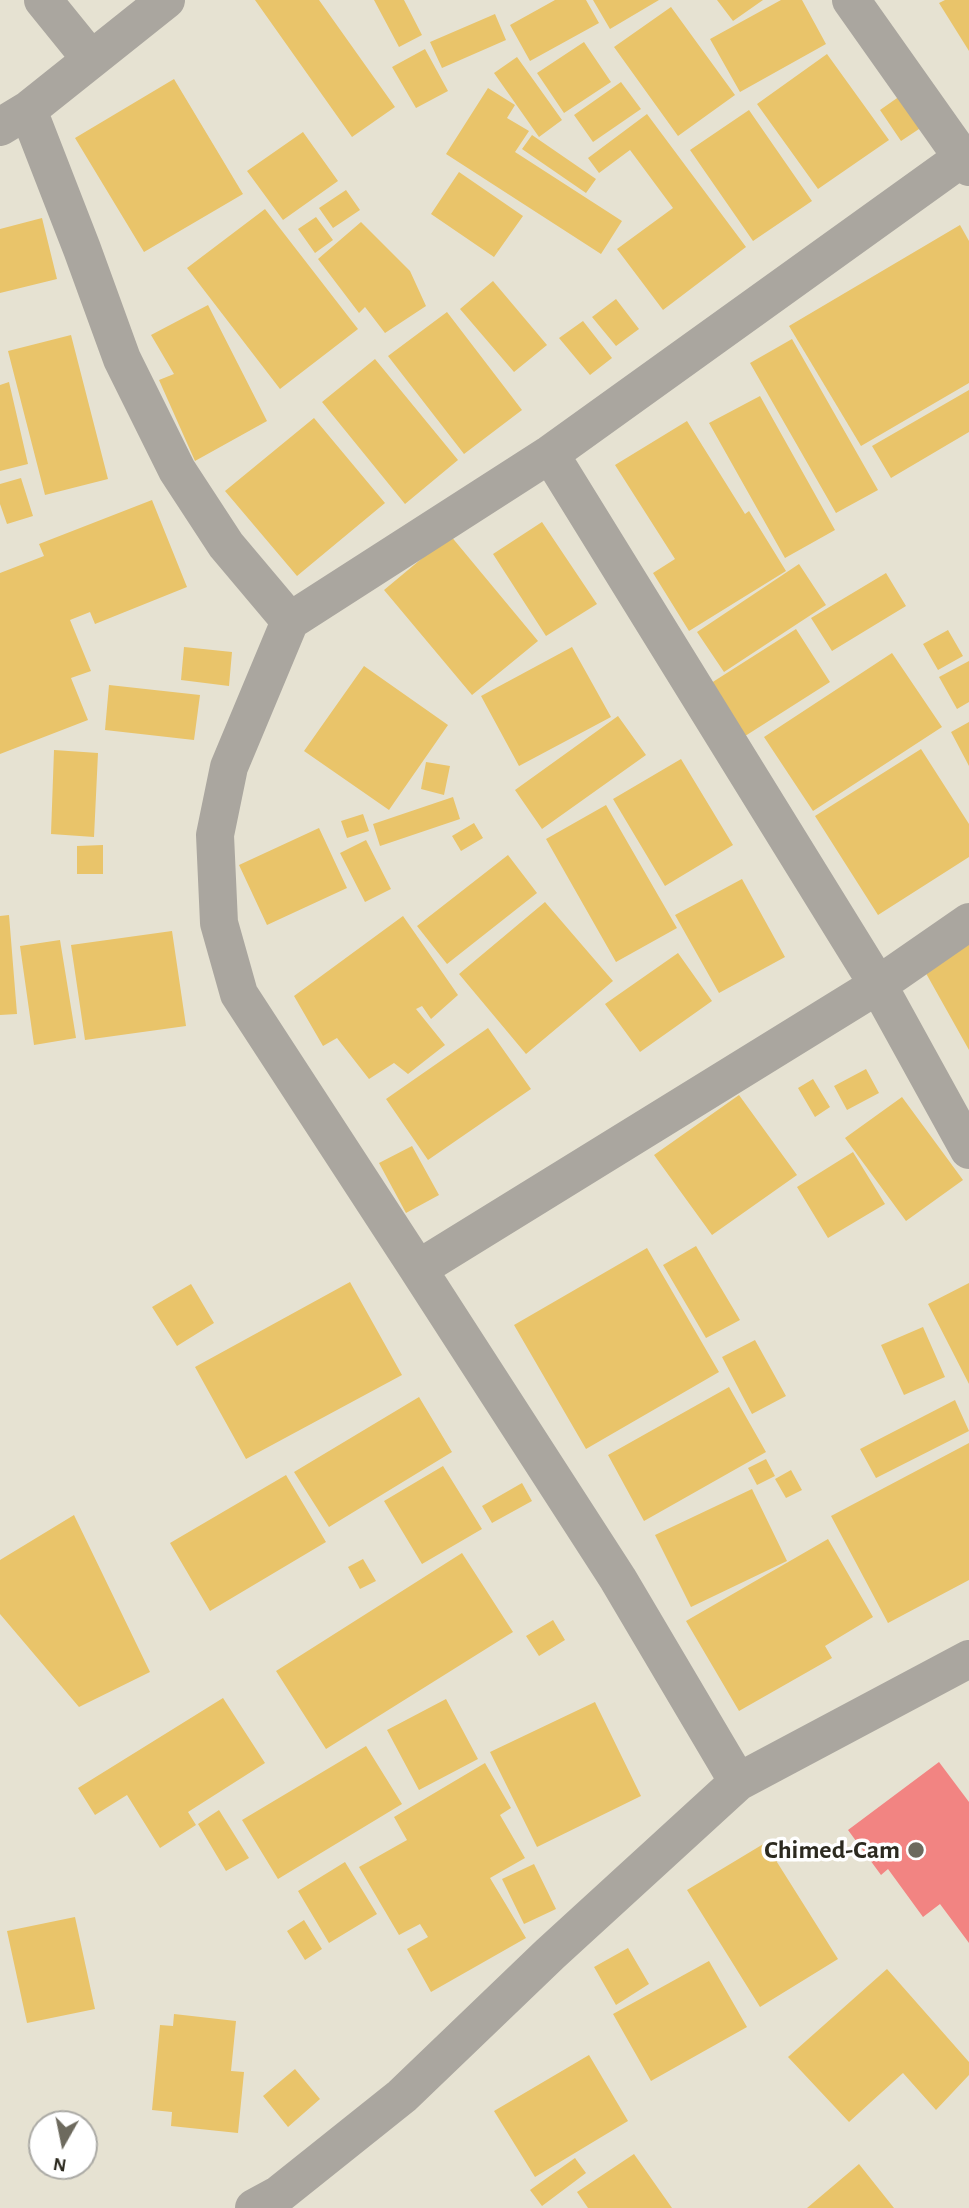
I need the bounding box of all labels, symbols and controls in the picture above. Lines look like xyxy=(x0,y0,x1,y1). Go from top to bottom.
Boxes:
place label: Chimed-Cam xyxy=(764,1834,900,1866)
marker: Chimed-Cam xyxy=(906,1840,926,1860)
north arrow xyxy=(28,2110,98,2180)
text: N xyxy=(52,2154,68,2175)

